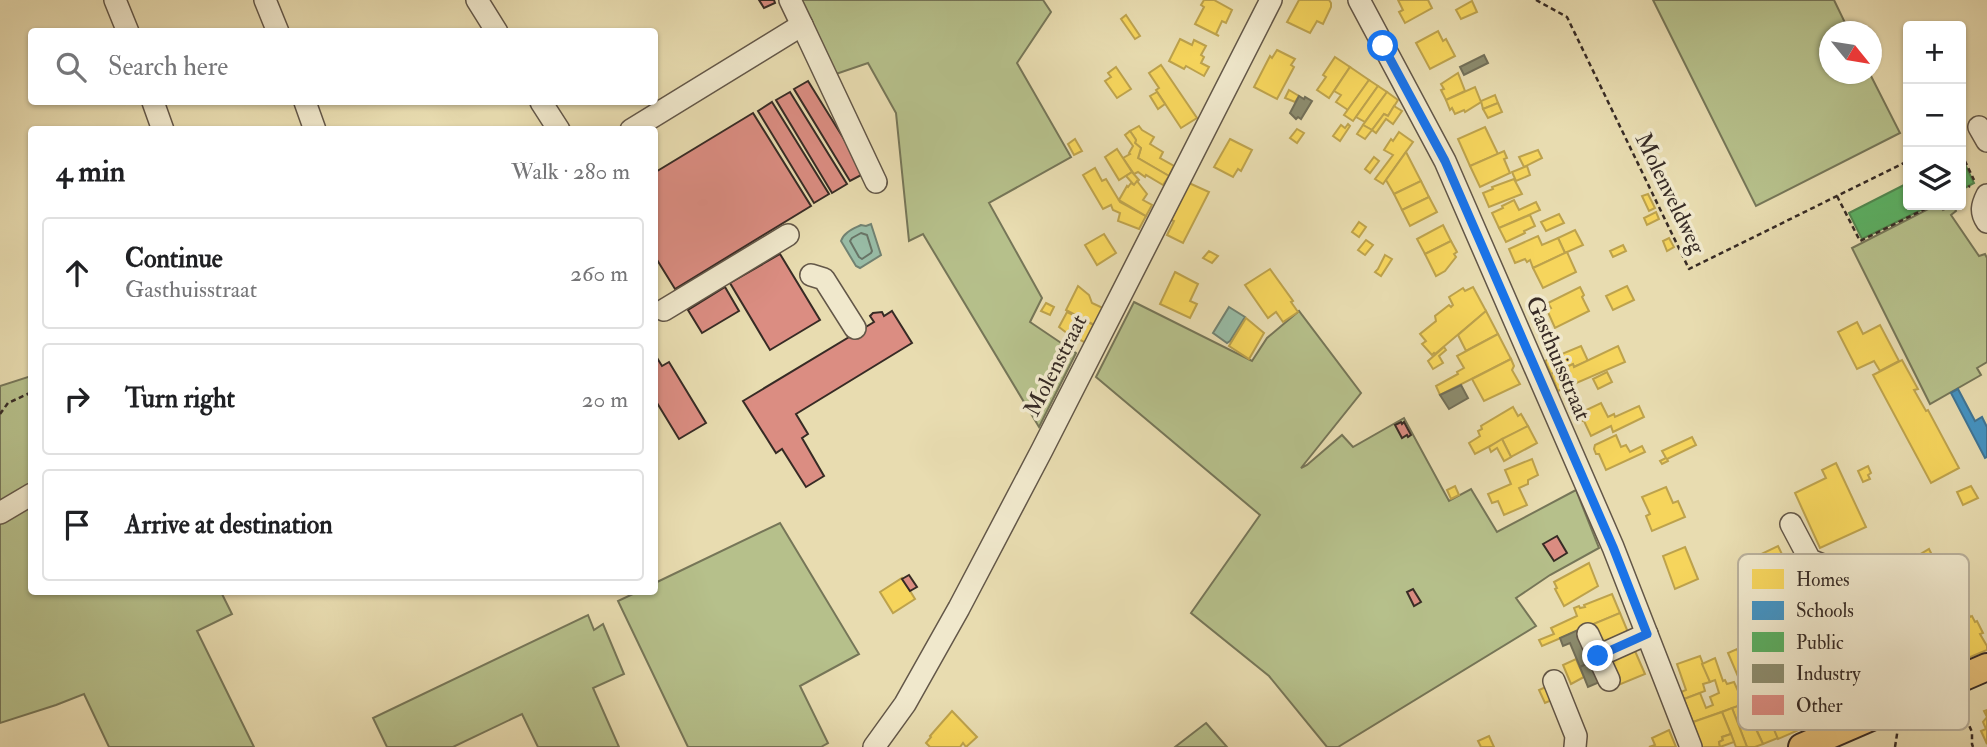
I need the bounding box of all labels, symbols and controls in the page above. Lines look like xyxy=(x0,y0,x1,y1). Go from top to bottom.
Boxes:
north arrow xyxy=(1819,21,1882,84)
map controls xyxy=(1903,21,1966,210)
button: + xyxy=(1903,21,1966,84)
search box xyxy=(28,28,658,105)
route start xyxy=(1367,30,1398,61)
icon: search xyxy=(52,48,90,86)
text: Search here xyxy=(108,51,228,83)
button: − xyxy=(1903,84,1966,147)
street label: Molenveldweg xyxy=(1629,128,1713,259)
button: layers xyxy=(1903,147,1966,210)
text: 4 min xyxy=(56,153,125,190)
text: Walk · 280 m xyxy=(511,157,630,186)
text: Continue xyxy=(125,243,223,275)
icon: ahead xyxy=(58,254,96,292)
text: 260 m xyxy=(570,259,628,288)
text: Gasthuisstraat xyxy=(125,275,257,304)
street label: Gasthuisstraat xyxy=(1519,292,1598,425)
street label: Molenstraat xyxy=(1017,309,1093,421)
icon: right xyxy=(58,380,96,418)
text: Turn right xyxy=(125,383,235,415)
text: 20 m xyxy=(582,385,628,414)
icon: arrive xyxy=(58,506,96,544)
text: Arrive at destination xyxy=(125,509,333,541)
legend xyxy=(1738,554,1969,730)
text: Homes xyxy=(1796,568,1850,592)
text: Schools xyxy=(1796,599,1854,623)
text: Public xyxy=(1796,631,1844,655)
route end xyxy=(1582,640,1613,671)
text: Industry xyxy=(1796,662,1861,686)
text: Other xyxy=(1796,694,1843,718)

